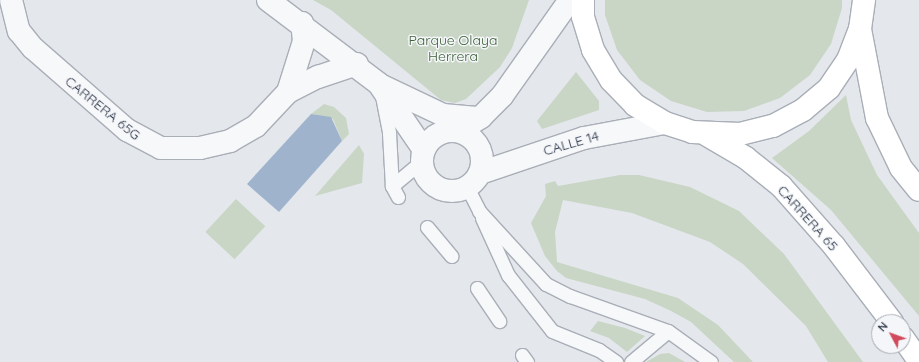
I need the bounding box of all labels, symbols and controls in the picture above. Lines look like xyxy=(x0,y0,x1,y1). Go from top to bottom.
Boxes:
park label: Parque Olaya Herrera xyxy=(409,32,497,64)
street label: CARRERA 65G xyxy=(62,73,144,143)
street label: CALLE 14 xyxy=(541,127,601,159)
street label: CARRERA 65 xyxy=(774,182,842,254)
north arrow xyxy=(871,314,911,354)
text: N xyxy=(875,319,891,334)

